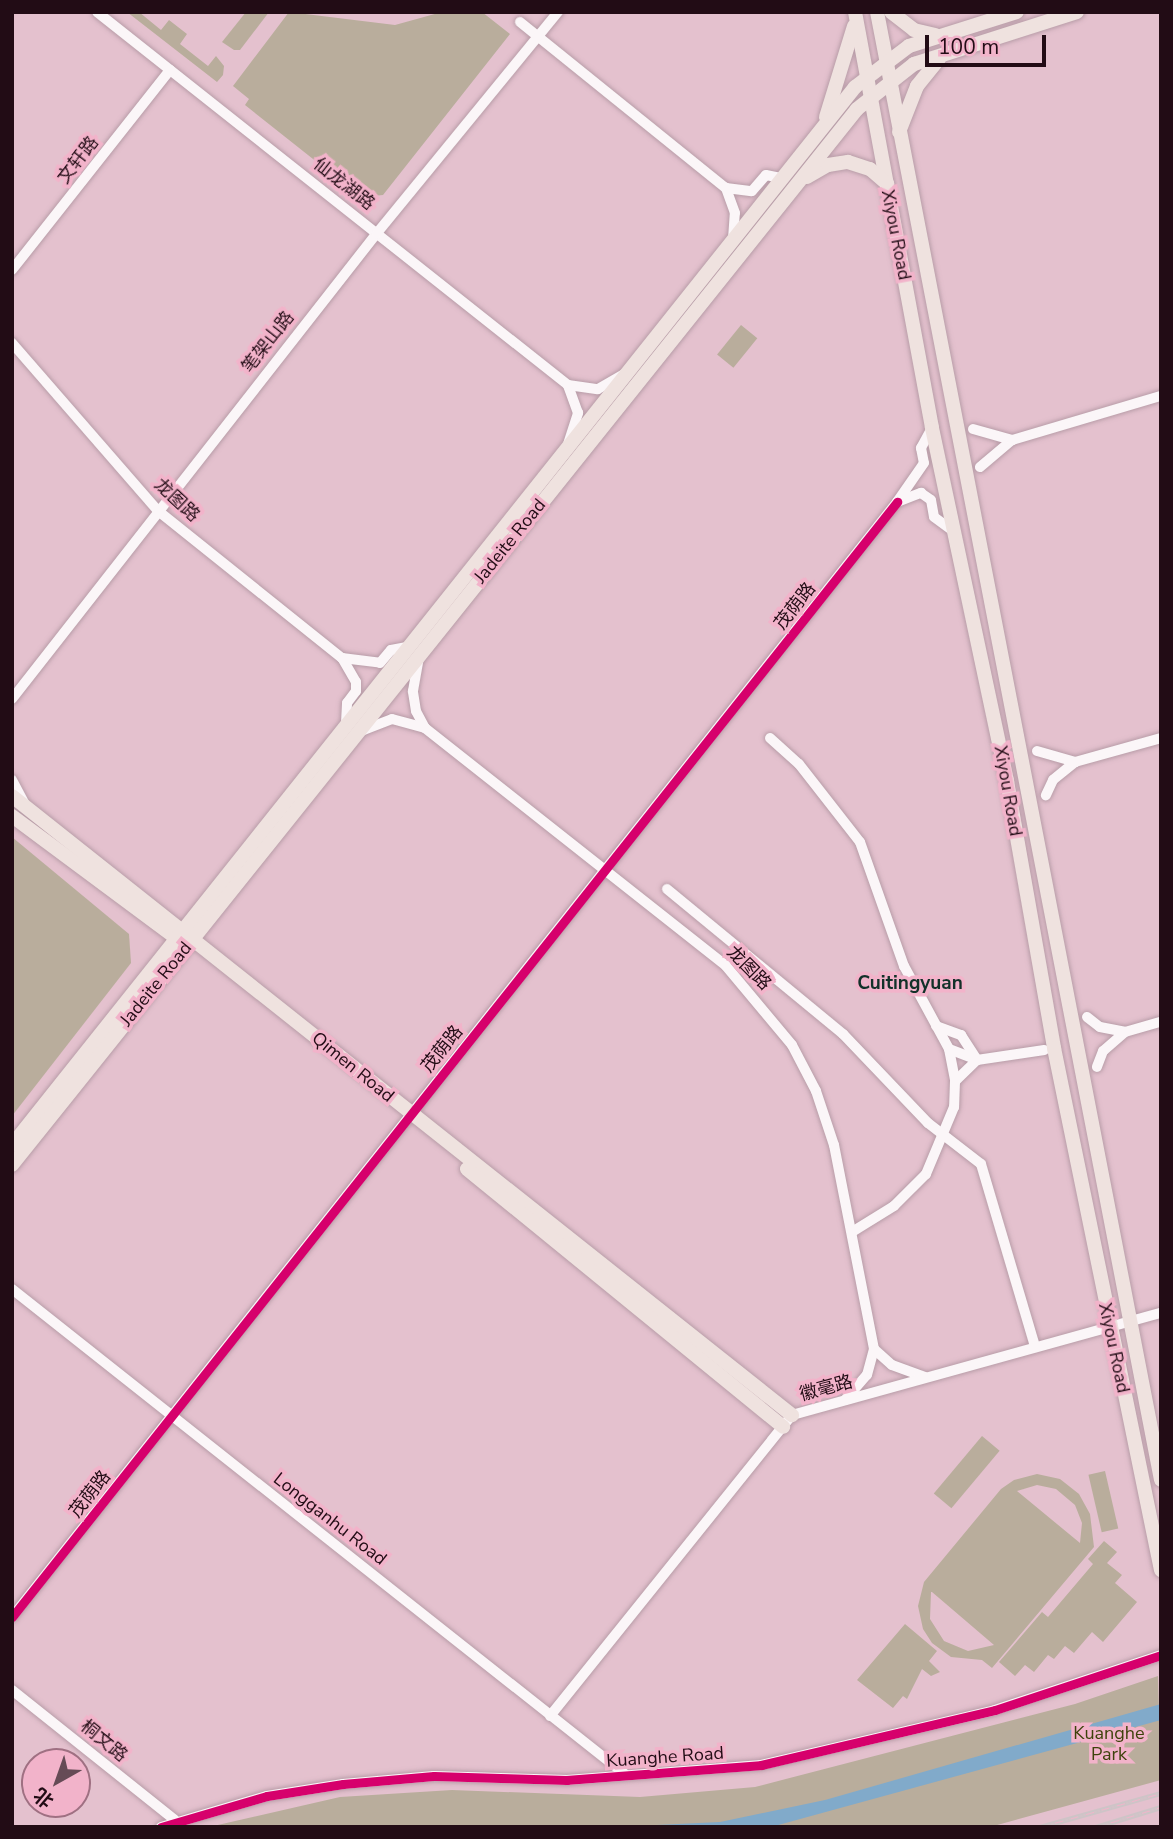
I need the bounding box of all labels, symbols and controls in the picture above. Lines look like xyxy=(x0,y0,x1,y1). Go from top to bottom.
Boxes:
scale bar xyxy=(928,21,1049,65)
text: 100 m xyxy=(938,33,999,61)
street label: 文轩路 xyxy=(53,132,103,188)
street label: 仙龙湖路 xyxy=(309,153,379,215)
street label: Xiyou Road xyxy=(877,188,915,282)
street label: 笔架山路 xyxy=(237,307,299,377)
street label: 龙图路 xyxy=(150,474,204,526)
street label: Jadeite Road xyxy=(470,495,550,587)
street label: 茂荫路 xyxy=(770,578,820,634)
street label: Xiyou Road xyxy=(989,744,1027,838)
street label: Jadeite Road xyxy=(116,938,196,1030)
street label: 龙图路 xyxy=(722,941,776,995)
district label: Cuitingyuan xyxy=(857,973,963,995)
street label: 茂荫路 xyxy=(417,1021,467,1077)
street label: Qimen Road xyxy=(307,1027,399,1107)
street label: Xiyou Road xyxy=(1094,1301,1134,1395)
street label: 徽毫路 xyxy=(797,1371,855,1405)
street label: 茂荫路 xyxy=(65,1466,115,1522)
street label: Longganhu Road xyxy=(269,1468,391,1570)
street label: 桐文路 xyxy=(76,1716,132,1766)
park label: Kuanghe Park xyxy=(1073,1723,1145,1766)
street label: Kuanghe Road xyxy=(605,1742,725,1772)
north arrow xyxy=(21,1748,91,1818)
text: 北 xyxy=(28,1781,59,1814)

